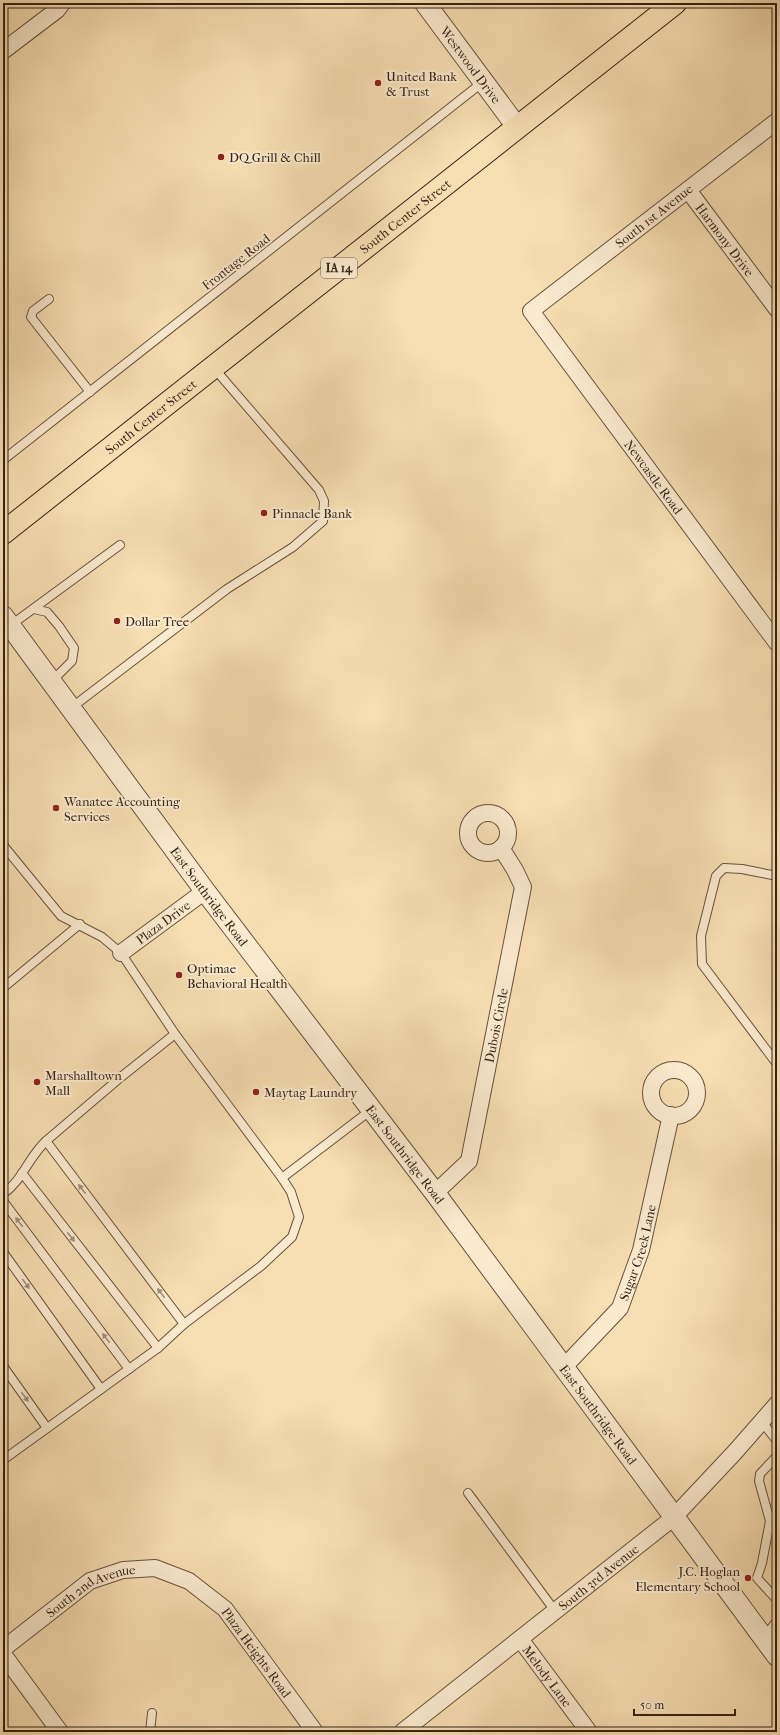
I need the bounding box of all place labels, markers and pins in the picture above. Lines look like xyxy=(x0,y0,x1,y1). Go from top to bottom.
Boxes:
place label: United Bank & Trust xyxy=(386,69,457,99)
marker: United Bank & Trust xyxy=(373,78,383,88)
place label: DQ Grill & Chill xyxy=(229,150,321,165)
marker: DQ Grill & Chill xyxy=(216,152,226,162)
place label: Pinnacle Bank xyxy=(272,506,352,521)
marker: Pinnacle Bank xyxy=(259,508,269,518)
place label: Dollar Tree xyxy=(125,614,190,629)
marker: Dollar Tree xyxy=(112,616,122,626)
place label: Wanatee Accounting Services xyxy=(63,794,181,824)
marker: Wanatee Accounting Services xyxy=(51,803,61,813)
place label: Optimae Behavioral Health xyxy=(187,961,288,991)
marker: Optimae Behavioral Health xyxy=(174,970,184,980)
place label: Marshalltown Mall xyxy=(45,1068,122,1098)
marker: Marshalltown Mall xyxy=(32,1077,42,1087)
place label: Maytag Laundry xyxy=(264,1085,358,1100)
marker: Maytag Laundry xyxy=(251,1087,261,1097)
place label: J.C. Hoglan Elementary School xyxy=(635,1564,740,1594)
marker: J.C. Hoglan Elementary School xyxy=(743,1573,753,1583)

